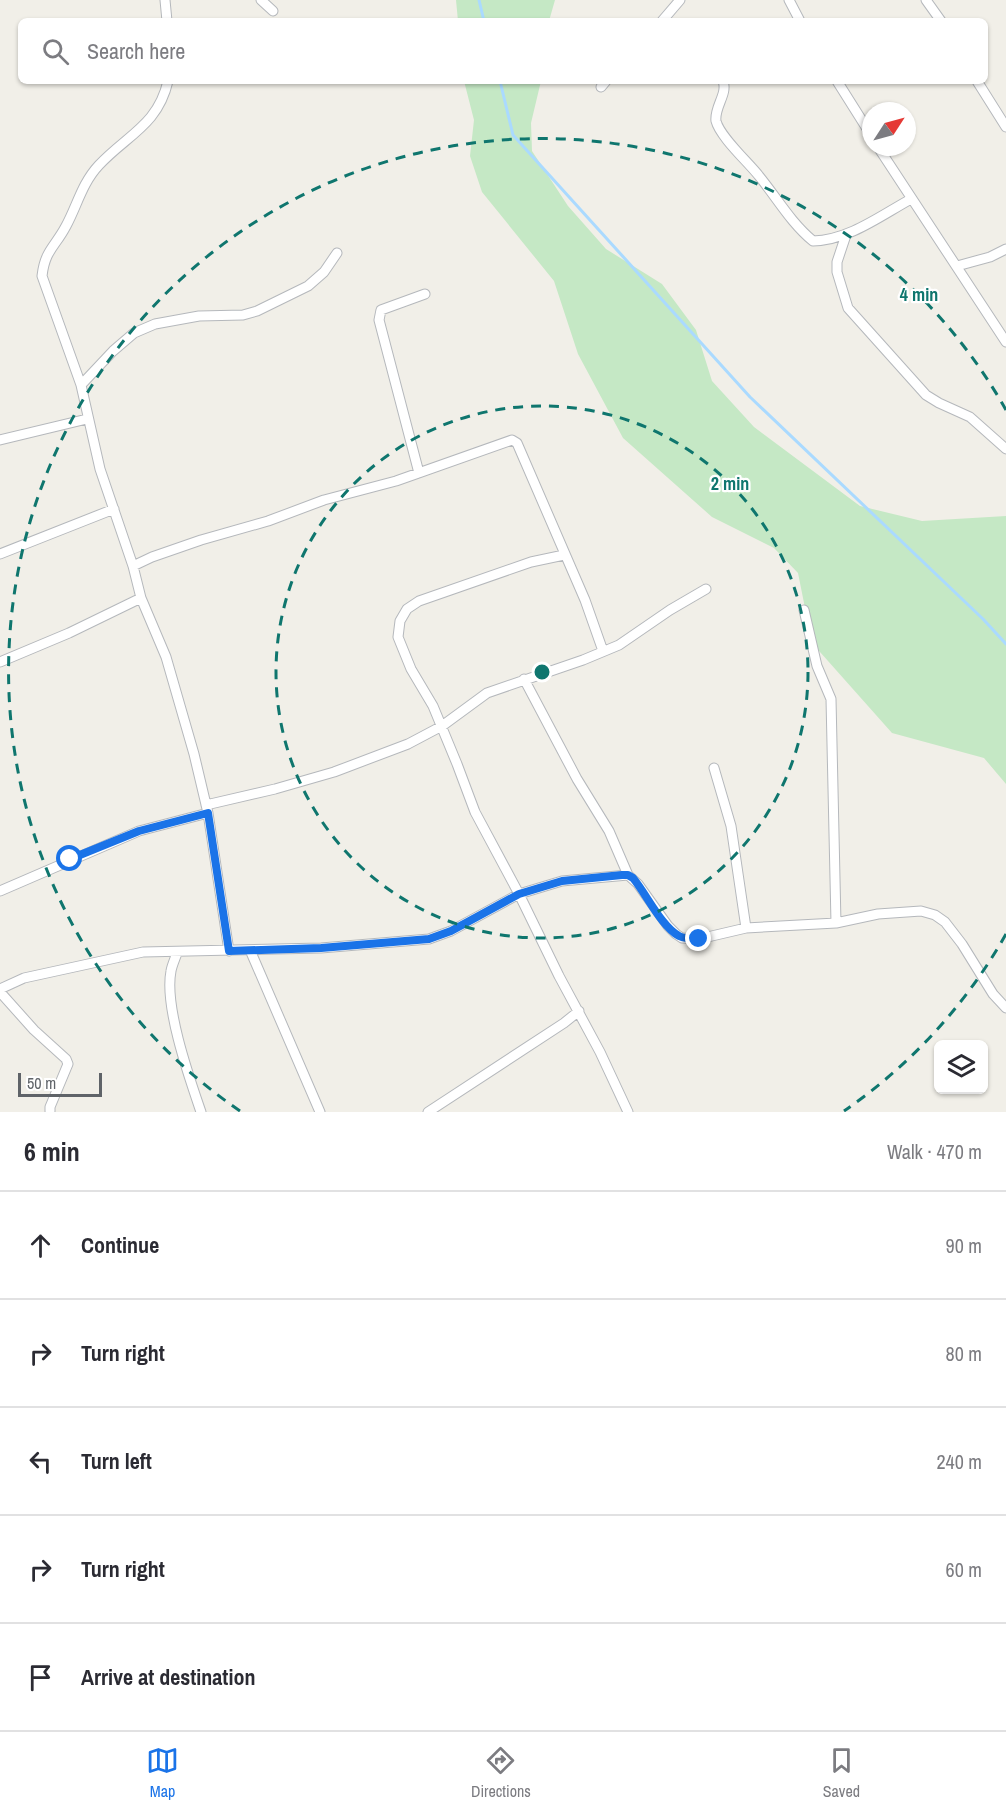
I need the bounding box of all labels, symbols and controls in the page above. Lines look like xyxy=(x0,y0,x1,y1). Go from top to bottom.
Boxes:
search box xyxy=(18,18,988,84)
icon: search xyxy=(39,35,72,68)
text: Search here xyxy=(87,36,185,66)
north arrow xyxy=(862,102,916,156)
text: 4 min xyxy=(900,282,938,307)
text: 2 min xyxy=(711,471,749,496)
centre of rings xyxy=(532,662,552,682)
route start xyxy=(56,845,82,871)
route end xyxy=(685,925,711,951)
map controls xyxy=(934,1040,988,1094)
button: layers xyxy=(934,1040,988,1094)
scale bar xyxy=(18,1070,102,1098)
text: 50 m xyxy=(27,1072,56,1094)
text: 6 min xyxy=(24,1134,80,1169)
text: Walk · 470 m xyxy=(887,1138,982,1165)
icon: ahead xyxy=(24,1229,57,1262)
text: Continue xyxy=(81,1230,159,1260)
text: 90 m xyxy=(946,1232,982,1259)
icon: right xyxy=(24,1337,57,1370)
text: Turn right xyxy=(81,1338,165,1368)
text: 80 m xyxy=(946,1340,982,1367)
icon: left xyxy=(24,1445,57,1478)
text: Turn left xyxy=(81,1446,152,1476)
text: 240 m xyxy=(936,1448,982,1475)
icon: right xyxy=(24,1553,57,1586)
text: Turn right xyxy=(81,1554,165,1584)
text: 60 m xyxy=(946,1556,982,1583)
icon: arrive xyxy=(24,1661,57,1694)
text: Arrive at destination xyxy=(81,1662,255,1692)
tab: Map xyxy=(146,1744,179,1802)
tab: Directions xyxy=(471,1744,531,1802)
tab: Saved xyxy=(823,1744,860,1802)

